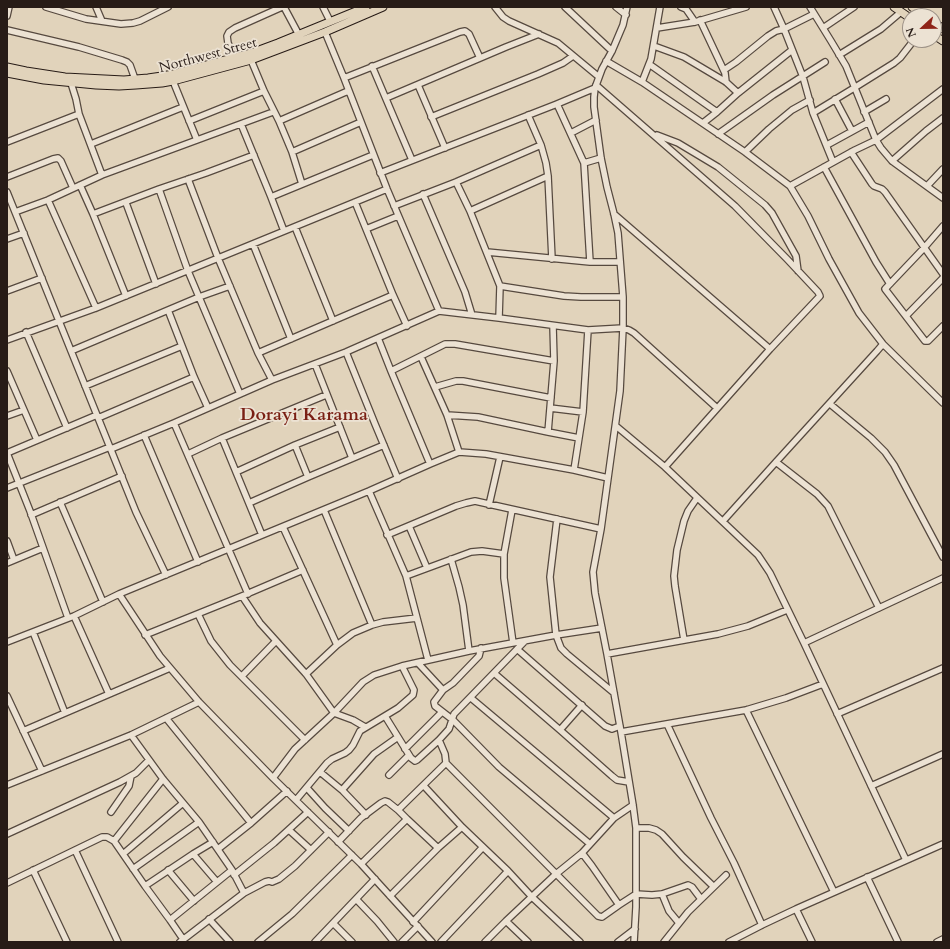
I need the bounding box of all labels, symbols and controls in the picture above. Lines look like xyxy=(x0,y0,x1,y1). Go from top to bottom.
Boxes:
north arrow xyxy=(902,8,942,48)
text: N xyxy=(903,25,920,40)
street label: Northwest Street xyxy=(157,35,259,77)
district label: Dorayi Karama xyxy=(240,405,368,427)

